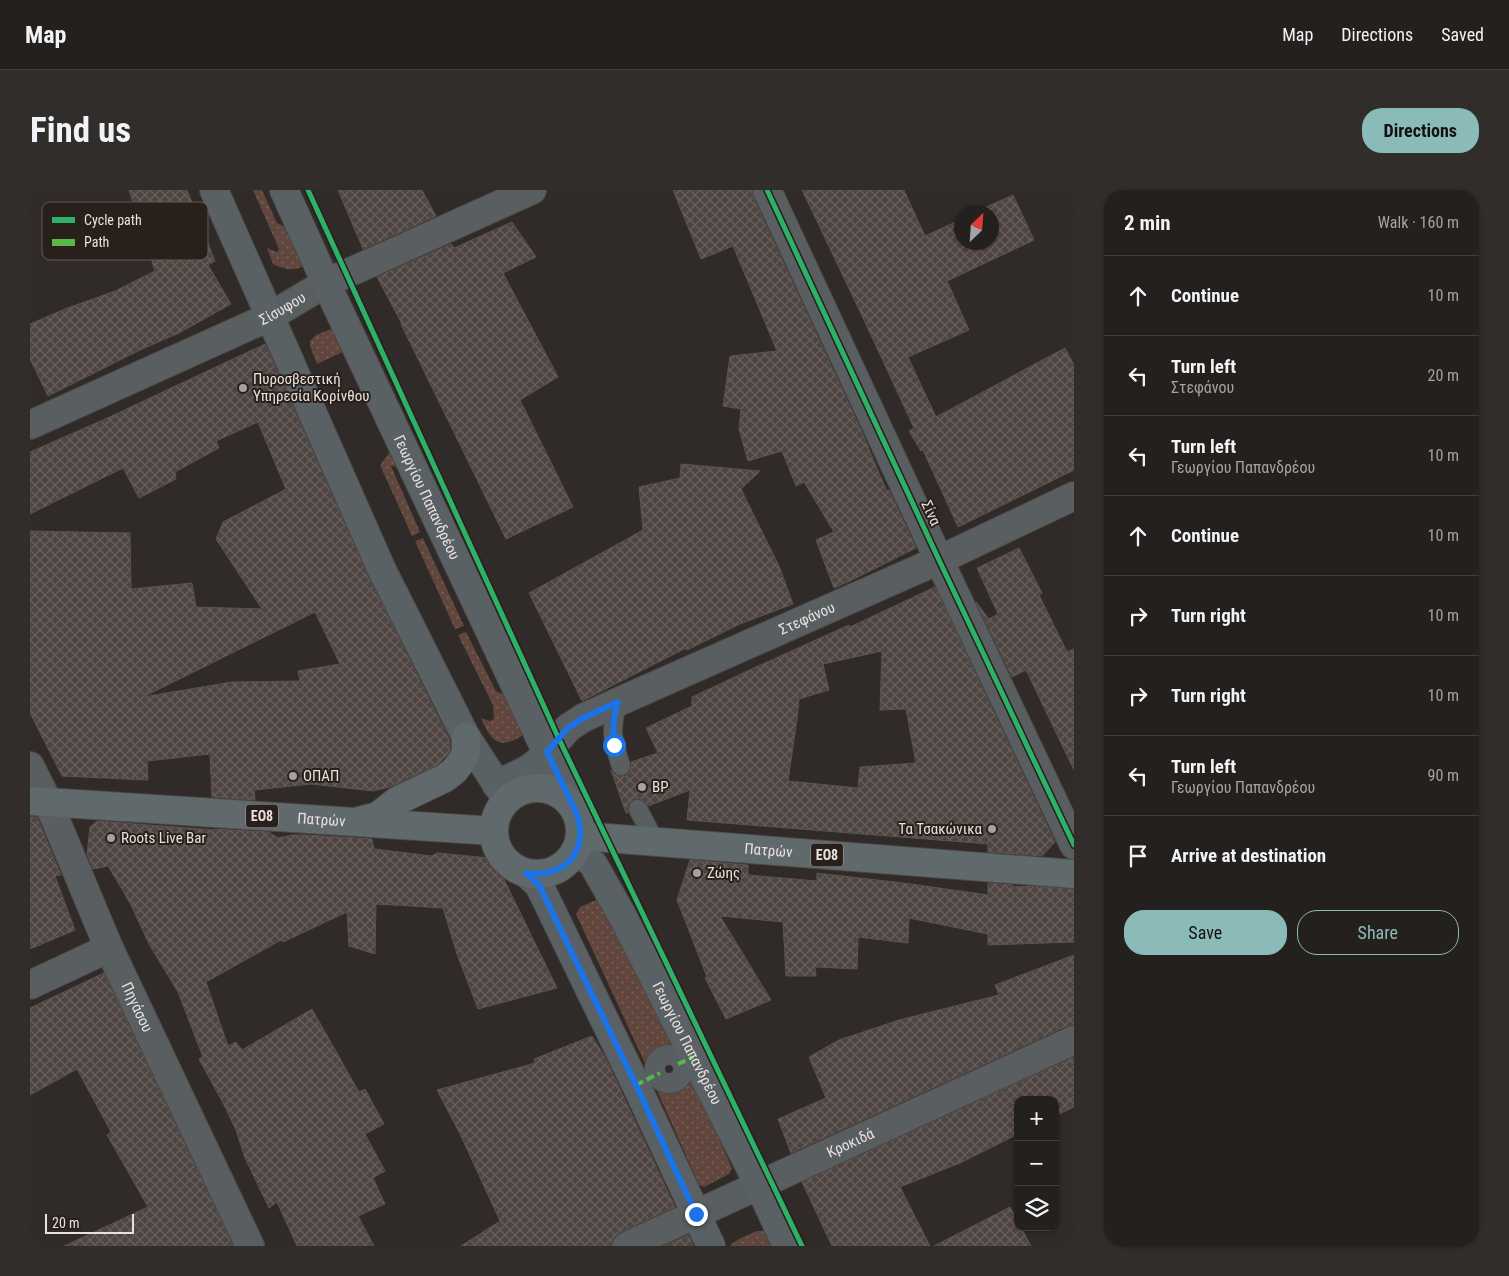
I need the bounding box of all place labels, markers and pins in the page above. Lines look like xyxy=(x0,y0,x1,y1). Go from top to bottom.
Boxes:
place label: Πυροσβεστική Υπηρεσία Κορίνθου xyxy=(253,370,369,405)
marker: Πυροσβεστική Υπηρεσία Κορίνθου xyxy=(237,382,249,394)
place label: ΟΠΑΠ xyxy=(303,767,339,785)
marker: ΟΠΑΠ xyxy=(287,770,299,782)
place label: BP xyxy=(652,778,669,796)
marker: BP xyxy=(636,781,648,793)
place label: Τα Τσακώνικα xyxy=(898,820,983,838)
marker: Τα Τσακώνικα xyxy=(986,823,998,835)
place label: Roots Live Bar xyxy=(121,829,206,847)
marker: Roots Live Bar xyxy=(105,832,117,844)
place label: Ζώης xyxy=(707,864,740,882)
marker: Ζώης xyxy=(691,867,703,879)

